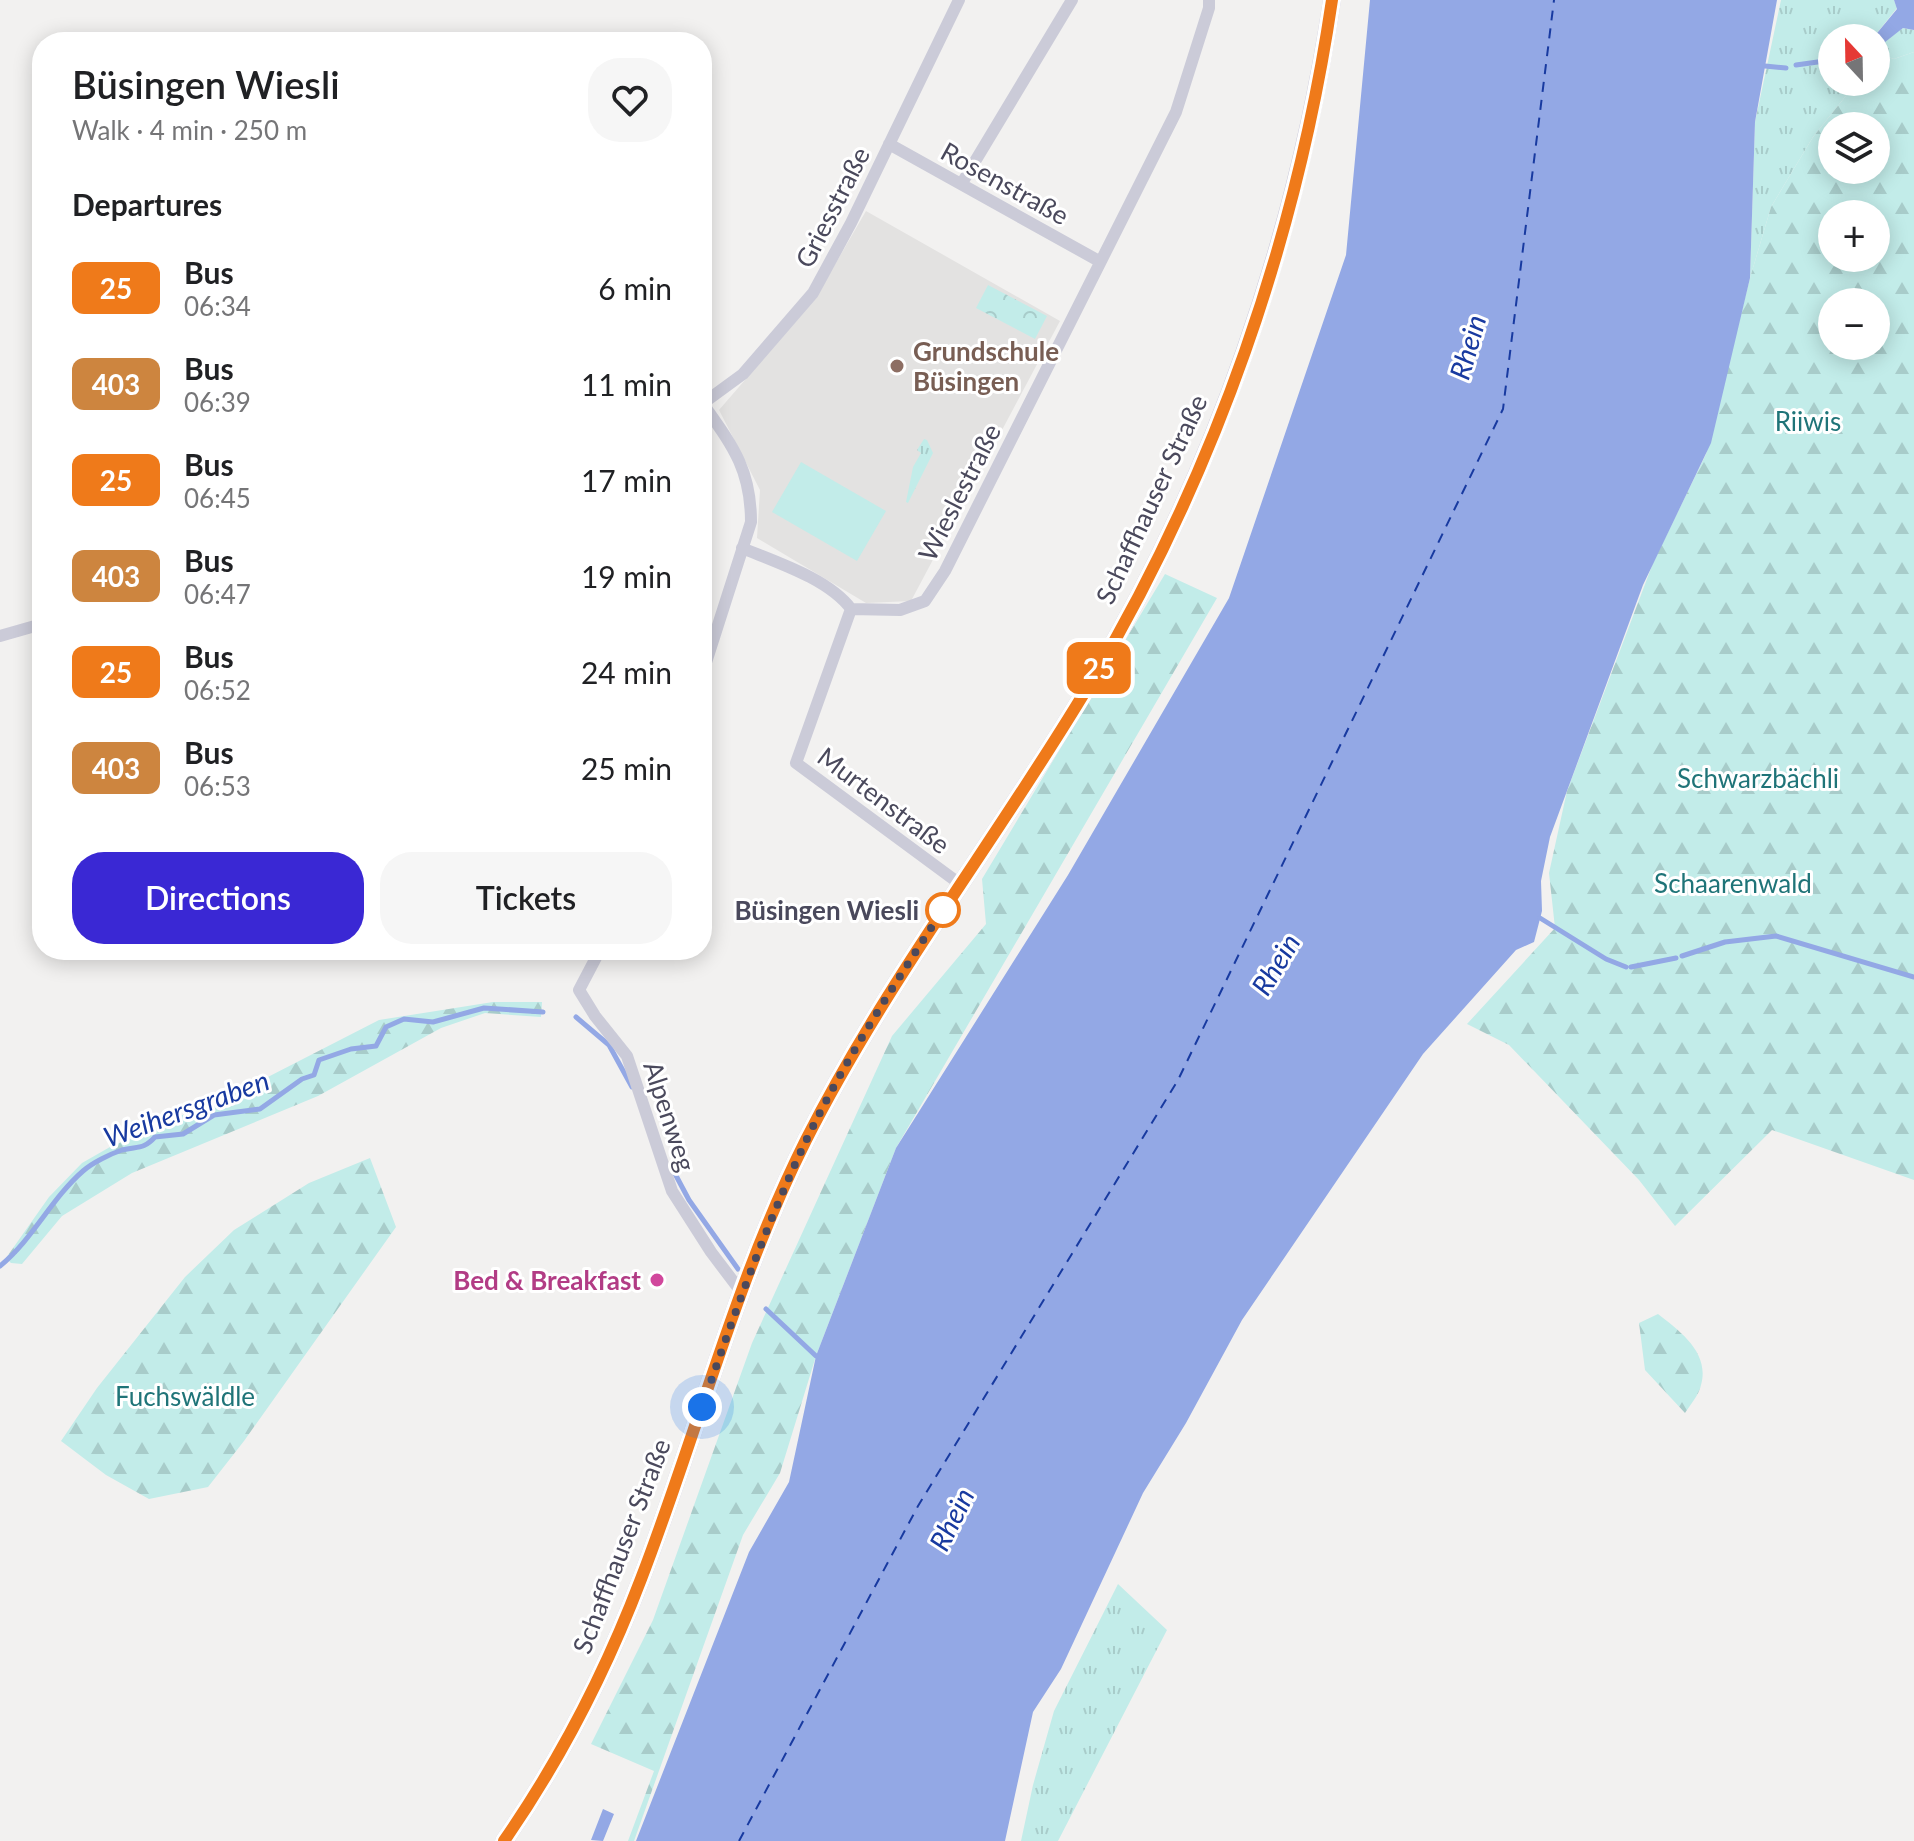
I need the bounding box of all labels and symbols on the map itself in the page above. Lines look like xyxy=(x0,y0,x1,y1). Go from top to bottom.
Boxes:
north arrow xyxy=(1818,24,1890,96)
street label: Rosenstraße xyxy=(935,135,1075,231)
street label: Griesstraße xyxy=(788,141,876,273)
water label: Rhein xyxy=(1442,311,1492,383)
place label: Grundschule Büsingen xyxy=(913,335,1059,397)
marker: Grundschule Büsingen xyxy=(888,357,906,375)
street label: Schaffhauser Straße xyxy=(1088,389,1214,609)
park label: Riiwis xyxy=(1775,405,1841,437)
street label: Wieslestraße xyxy=(911,418,1007,566)
line badge: 25 xyxy=(1063,642,1135,694)
street label: Murtenstraße xyxy=(812,740,956,860)
park label: Schwarzbächli xyxy=(1677,762,1839,794)
park label: Schaarenwald xyxy=(1654,867,1812,899)
marker: Büsingen Wiesli xyxy=(926,893,960,927)
place label: Büsingen Wiesli xyxy=(734,894,919,926)
water label: Rhein xyxy=(1244,927,1306,1001)
street label: Alpenweg xyxy=(637,1057,703,1175)
water label: Weihersgraben xyxy=(99,1062,273,1154)
place label: Bed & Breakfast xyxy=(453,1264,641,1296)
marker: Bed & Breakfast xyxy=(648,1271,666,1289)
park label: Fuchswäldle xyxy=(115,1380,255,1412)
your location xyxy=(682,1387,722,1427)
street label: Schaffhauser Straße xyxy=(565,1434,677,1658)
water label: Rhein xyxy=(921,1482,981,1556)

